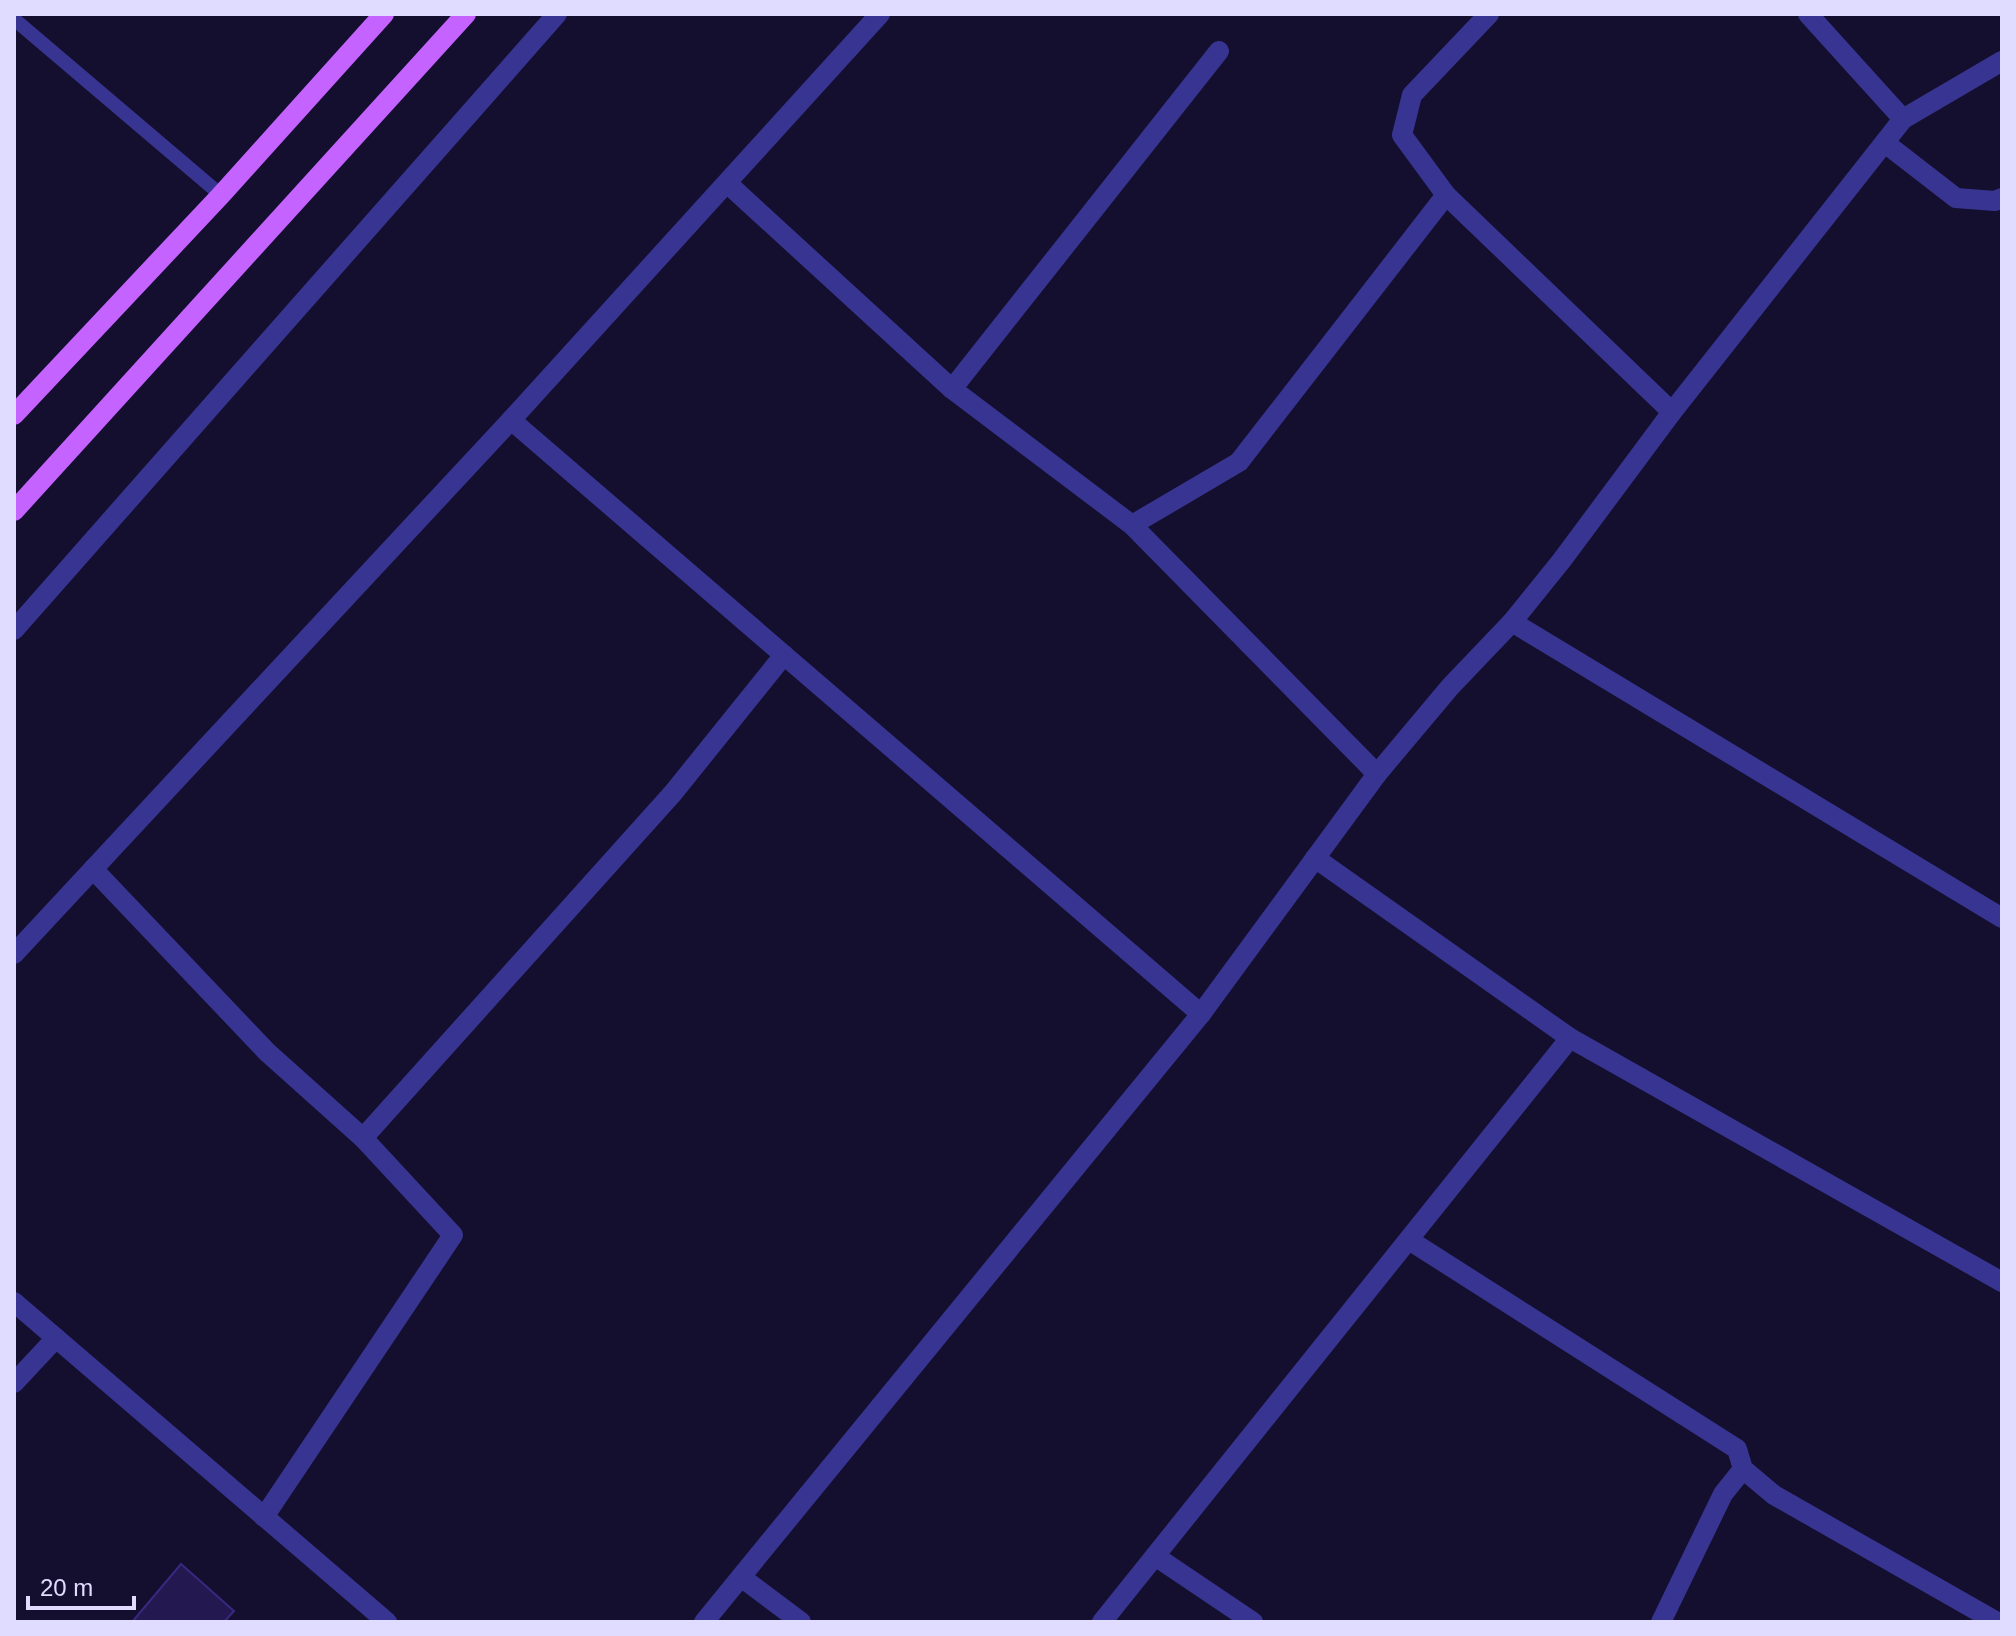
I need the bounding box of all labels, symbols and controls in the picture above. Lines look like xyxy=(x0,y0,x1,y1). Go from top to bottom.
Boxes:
scale bar xyxy=(28,1560,134,1610)
text: 20 m xyxy=(40,1574,93,1601)

